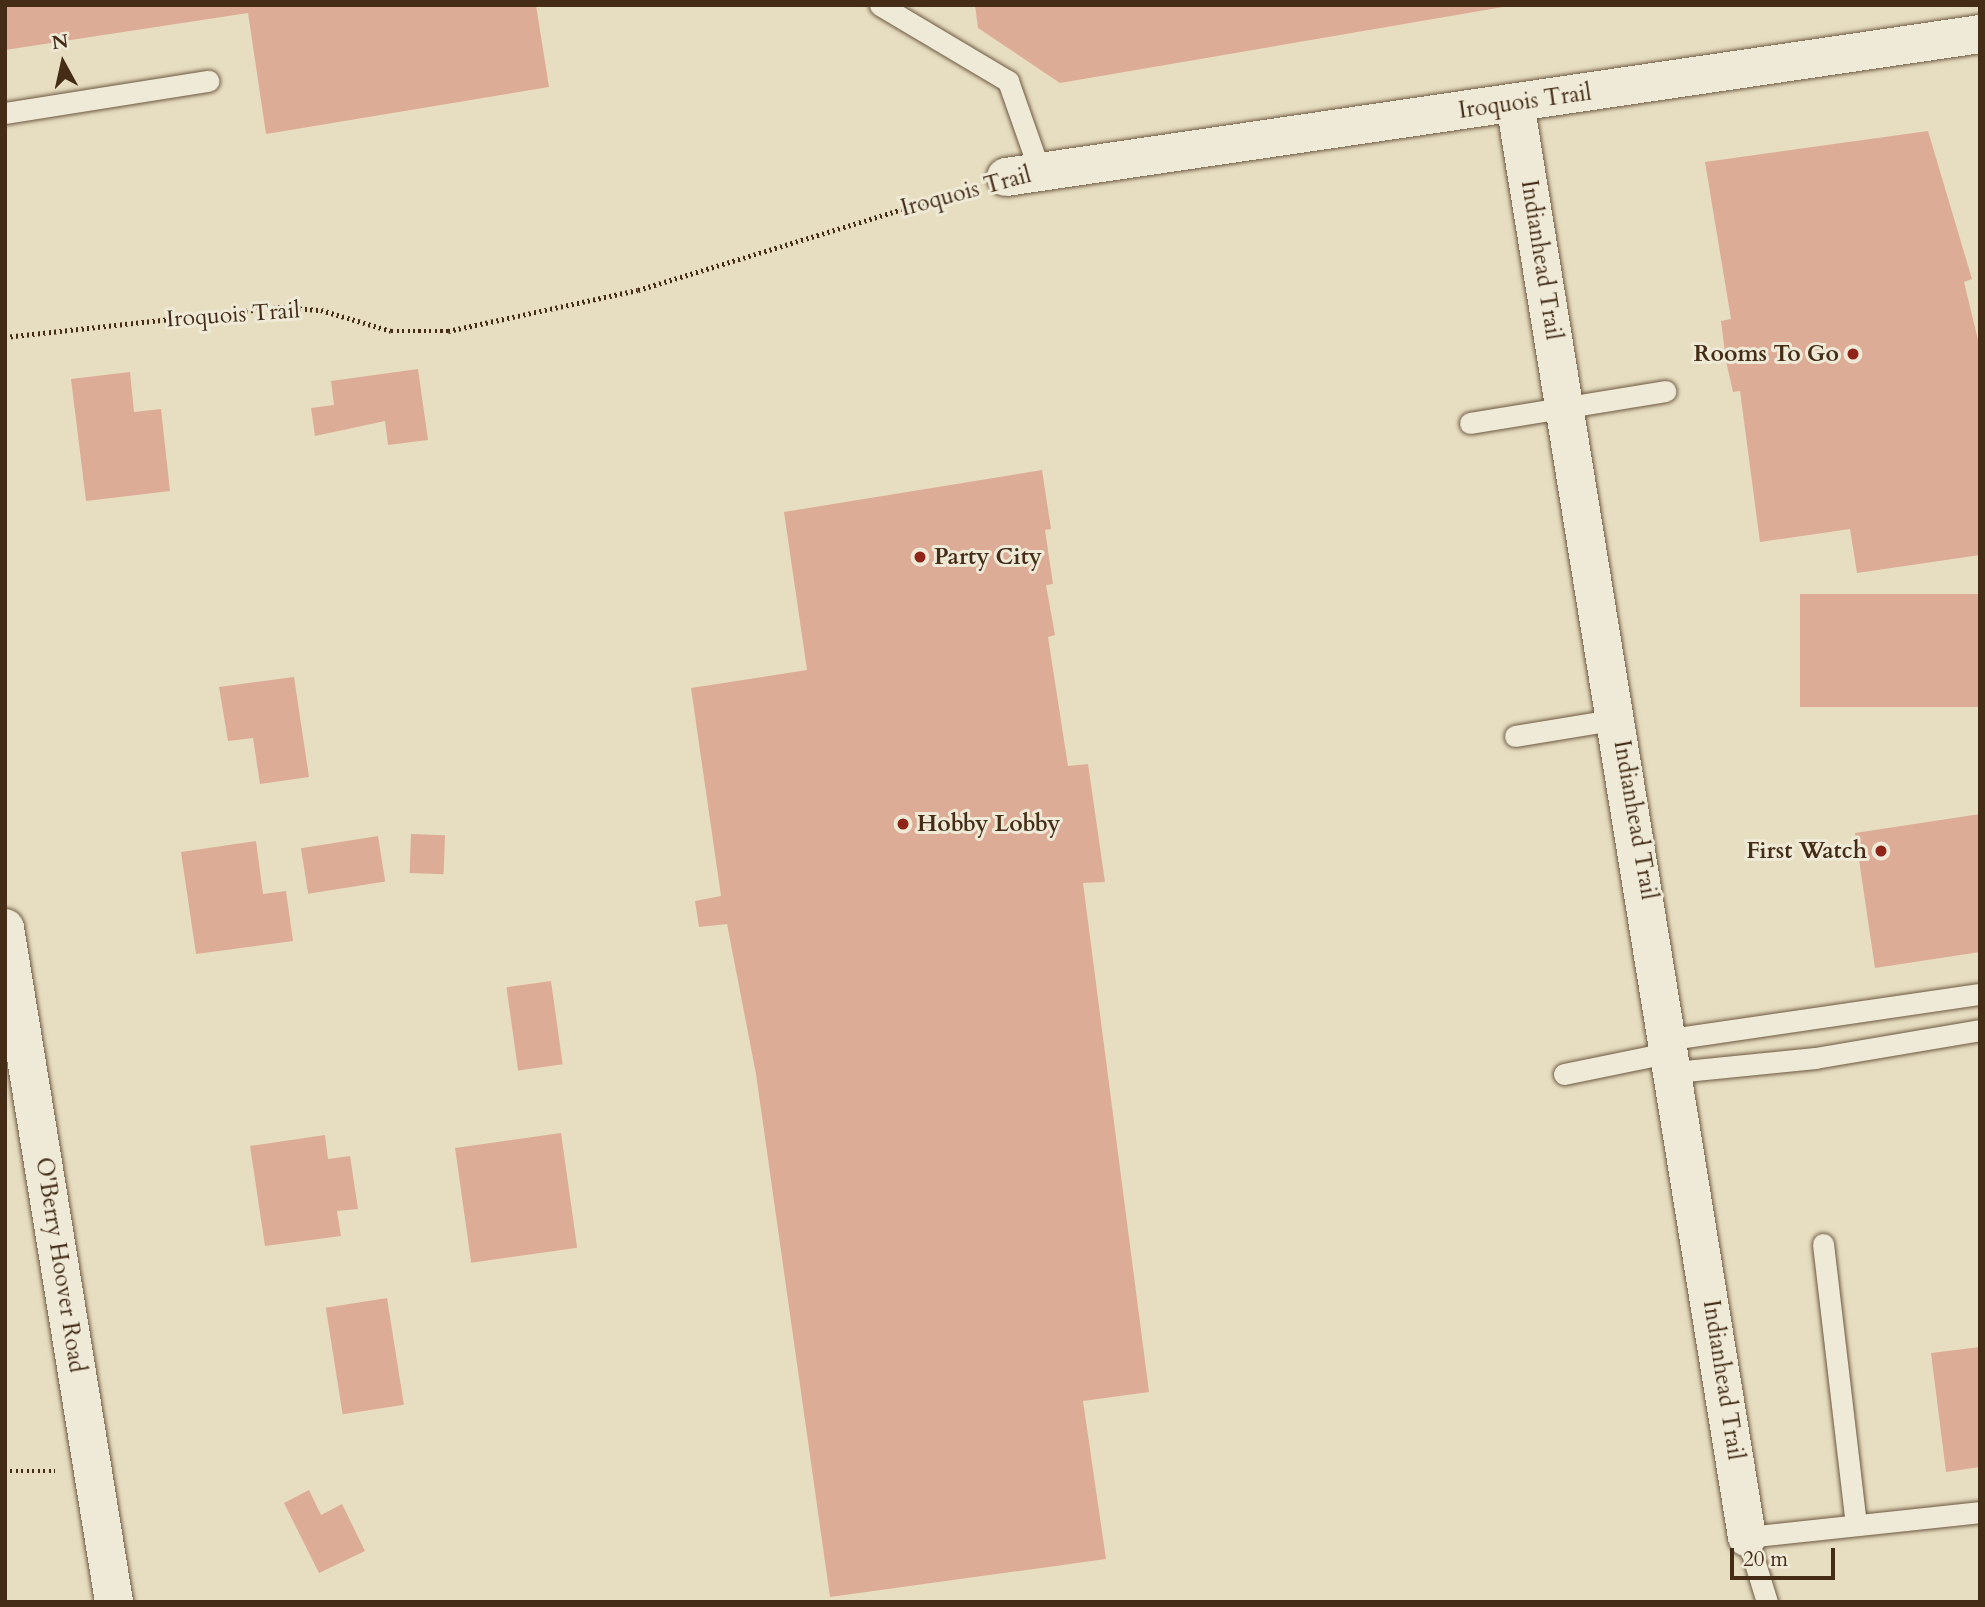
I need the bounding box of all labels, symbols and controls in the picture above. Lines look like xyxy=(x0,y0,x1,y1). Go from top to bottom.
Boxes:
north arrow xyxy=(28,28,98,98)
text: N xyxy=(50,28,70,56)
street label: Iroquois Trail xyxy=(1457,79,1593,125)
street label: Iroquois Trail xyxy=(898,161,1034,223)
street label: Indianhead Trail xyxy=(1515,178,1567,342)
street label: Iroquois Trail xyxy=(165,297,301,333)
place label: Rooms To Go xyxy=(1694,340,1839,368)
marker: Rooms To Go xyxy=(1845,346,1861,362)
place label: Party City xyxy=(934,543,1042,571)
marker: Party City xyxy=(912,549,928,565)
street label: Indianhead Trail xyxy=(1607,738,1663,902)
place label: Hobby Lobby xyxy=(917,810,1060,838)
marker: Hobby Lobby xyxy=(895,816,911,832)
place label: First Watch xyxy=(1746,837,1867,865)
marker: First Watch xyxy=(1873,843,1889,859)
street label: O'Berry Hoover Road xyxy=(29,1155,91,1375)
street label: Indianhead Trail xyxy=(1697,1298,1749,1462)
scale bar xyxy=(1733,1534,1838,1578)
text: 20 m xyxy=(1743,1545,1788,1574)

